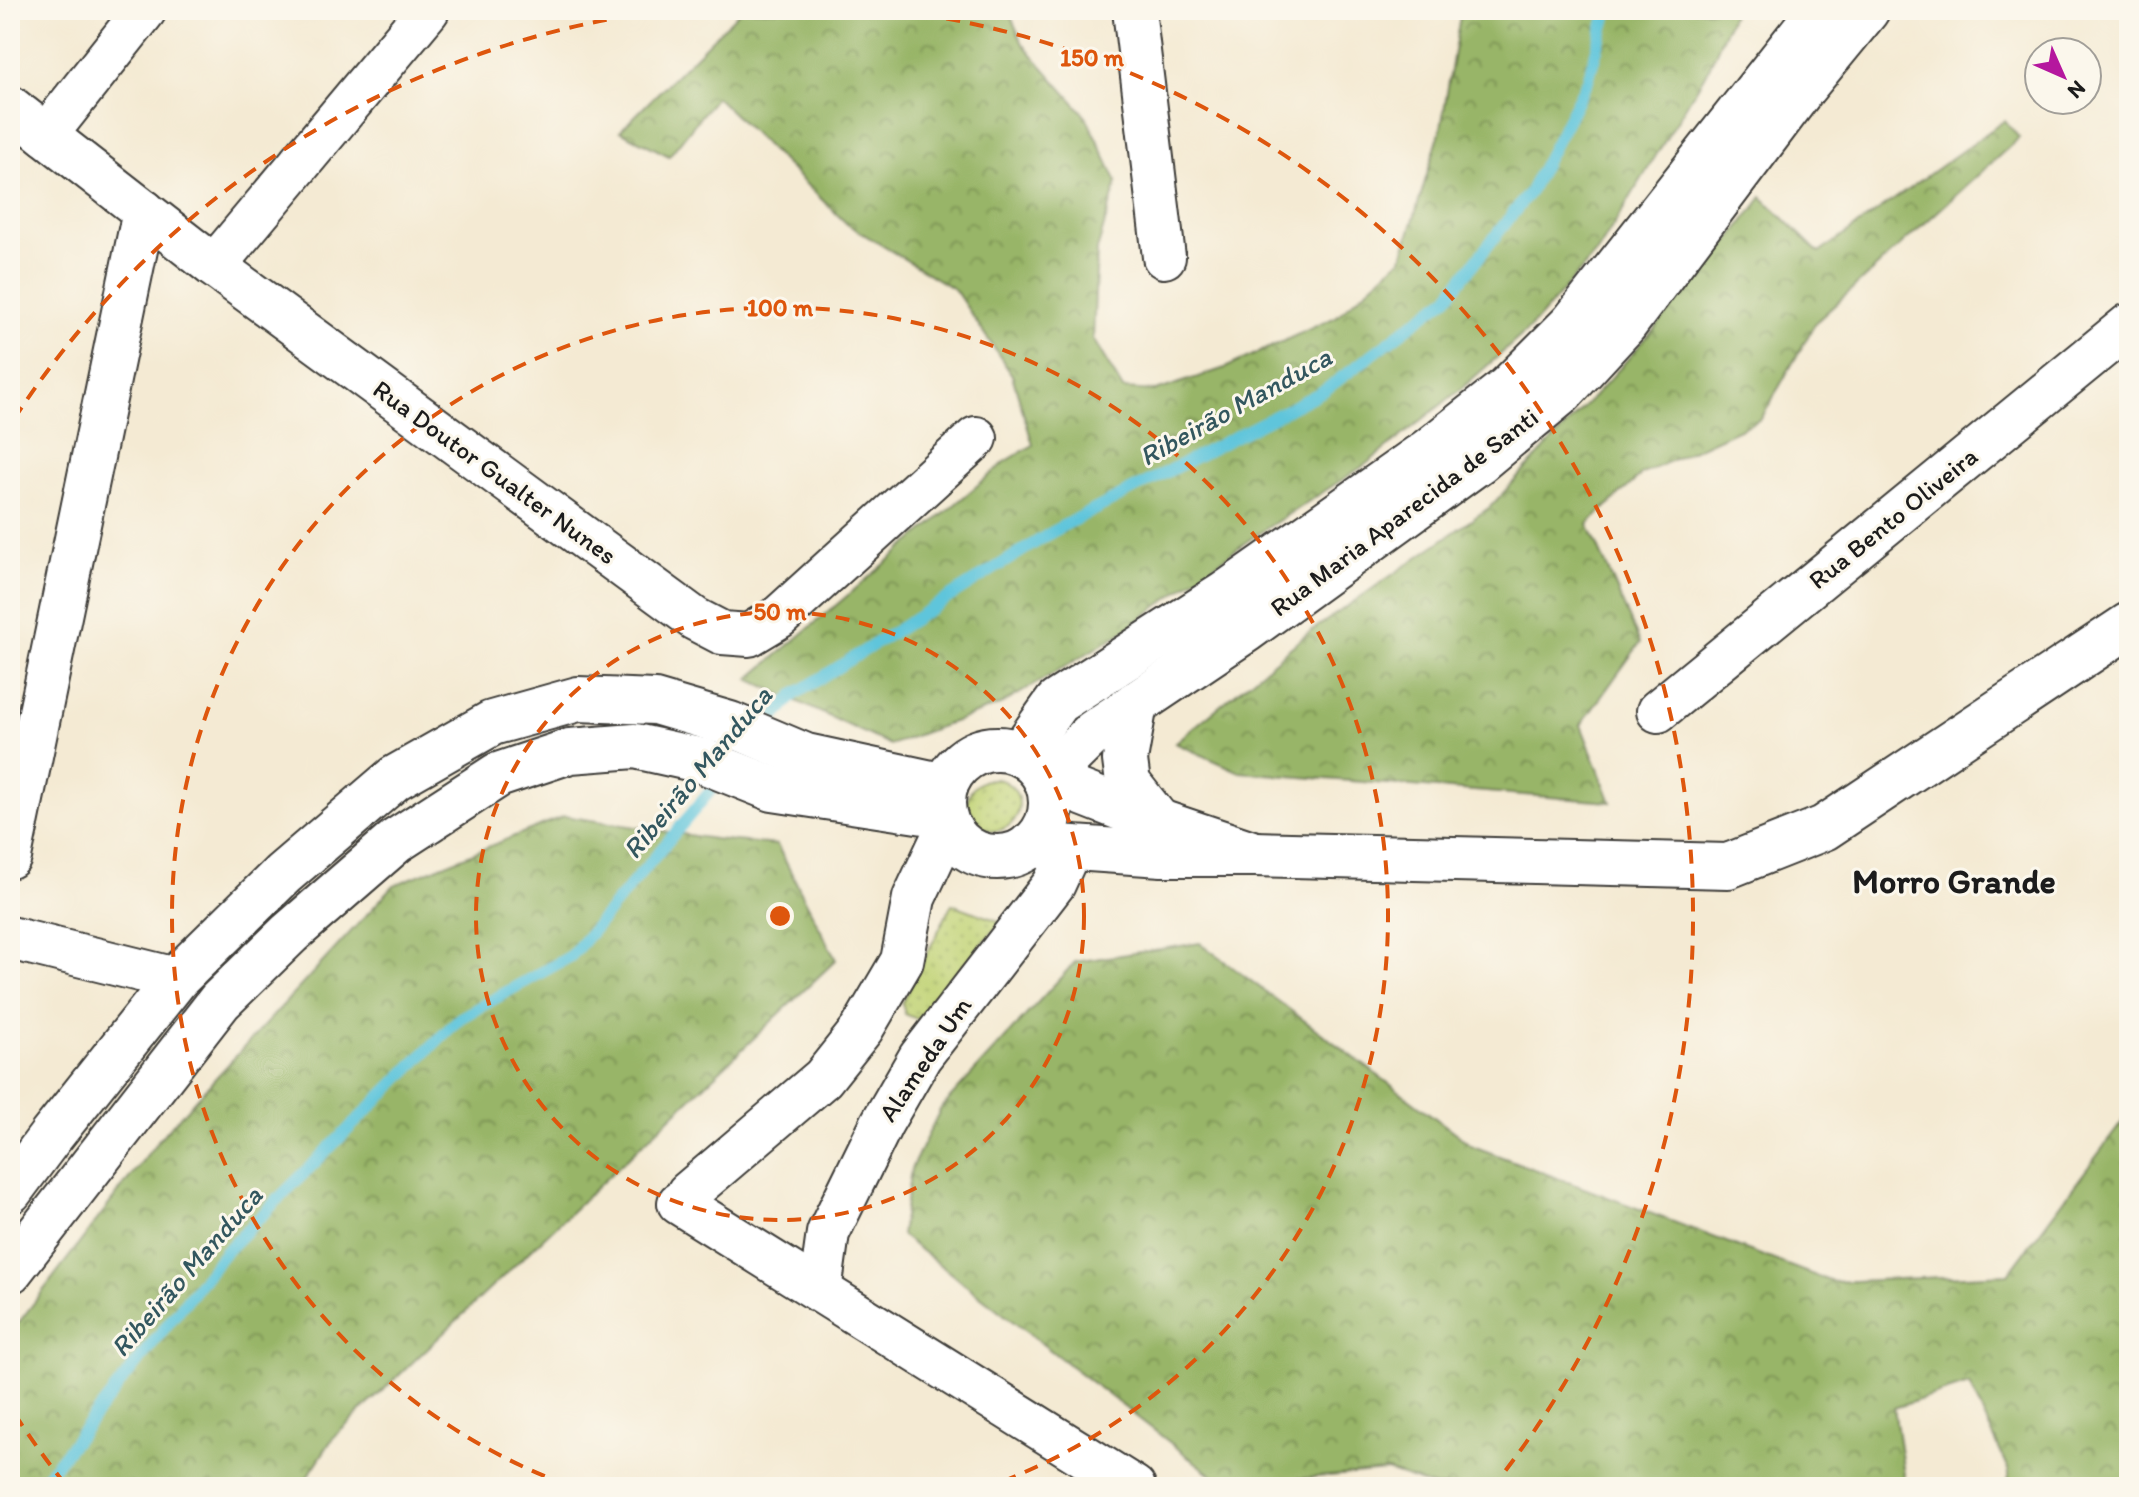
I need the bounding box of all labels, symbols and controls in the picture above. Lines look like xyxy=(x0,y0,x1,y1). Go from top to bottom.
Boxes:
north arrow xyxy=(2023,36,2103,116)
text: 150 m xyxy=(1060,43,1125,72)
text: N xyxy=(2062,75,2092,105)
text: 100 m xyxy=(747,293,814,322)
water label: Ribeirão Manduca xyxy=(1133,339,1338,473)
street label: Rua Doutor Gualter Nunes xyxy=(367,373,623,571)
street label: Rua Maria Aparecida de Santi xyxy=(1264,401,1544,623)
street label: Rua Bento Oliveira xyxy=(1802,440,1984,596)
text: 50 m xyxy=(754,597,807,626)
water label: Ribeirão Manduca xyxy=(615,678,779,865)
district label: Morro Grande xyxy=(1852,861,2056,902)
centre of rings xyxy=(766,902,794,930)
street label: Alameda Um xyxy=(872,990,978,1127)
water label: Ribeirão Manduca xyxy=(103,1178,270,1363)

